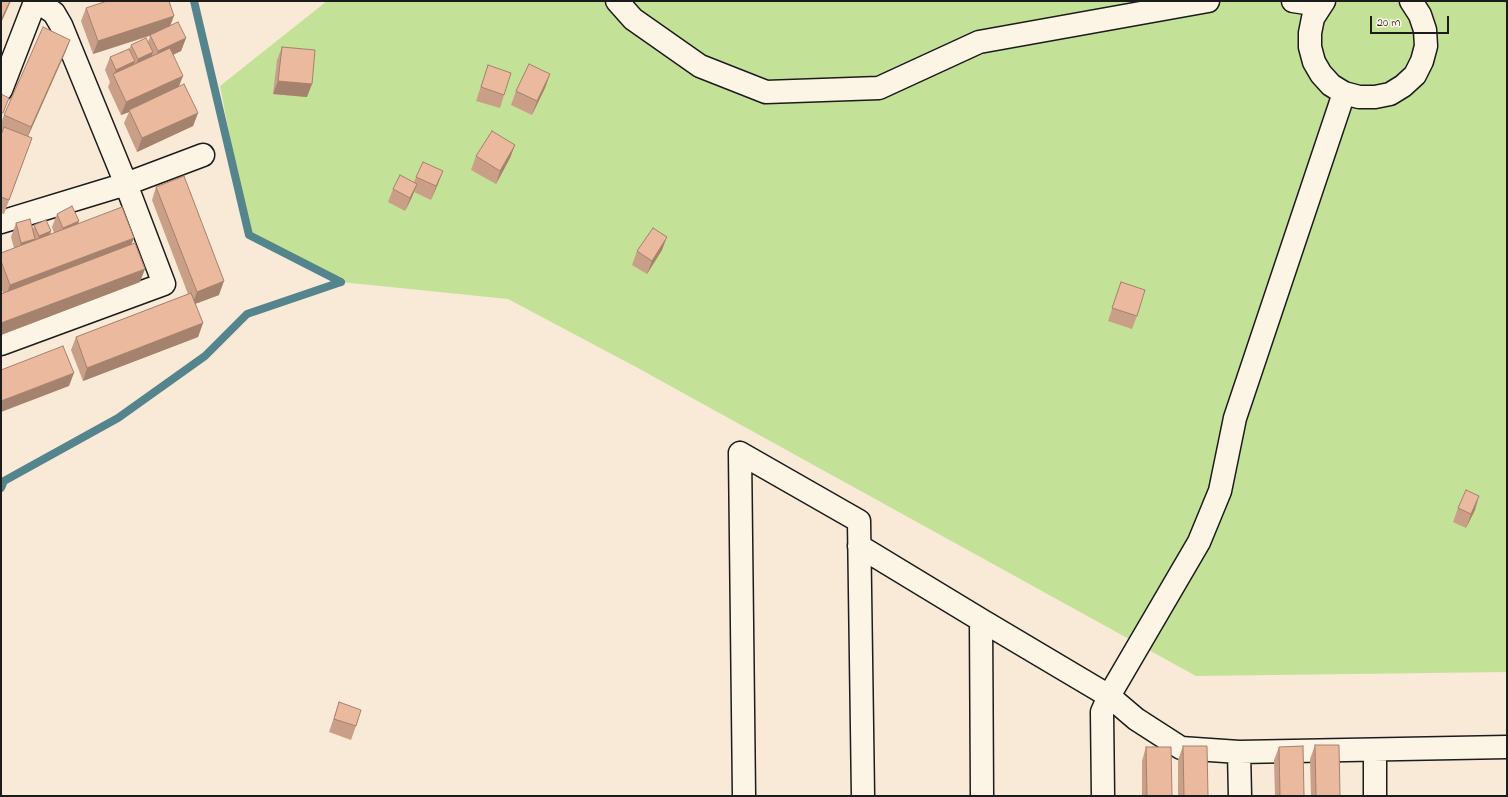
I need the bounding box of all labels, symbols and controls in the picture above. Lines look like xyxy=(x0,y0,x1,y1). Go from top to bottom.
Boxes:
scale bar xyxy=(1372,8,1451,34)
text: 20 m xyxy=(1377,14,1400,32)

